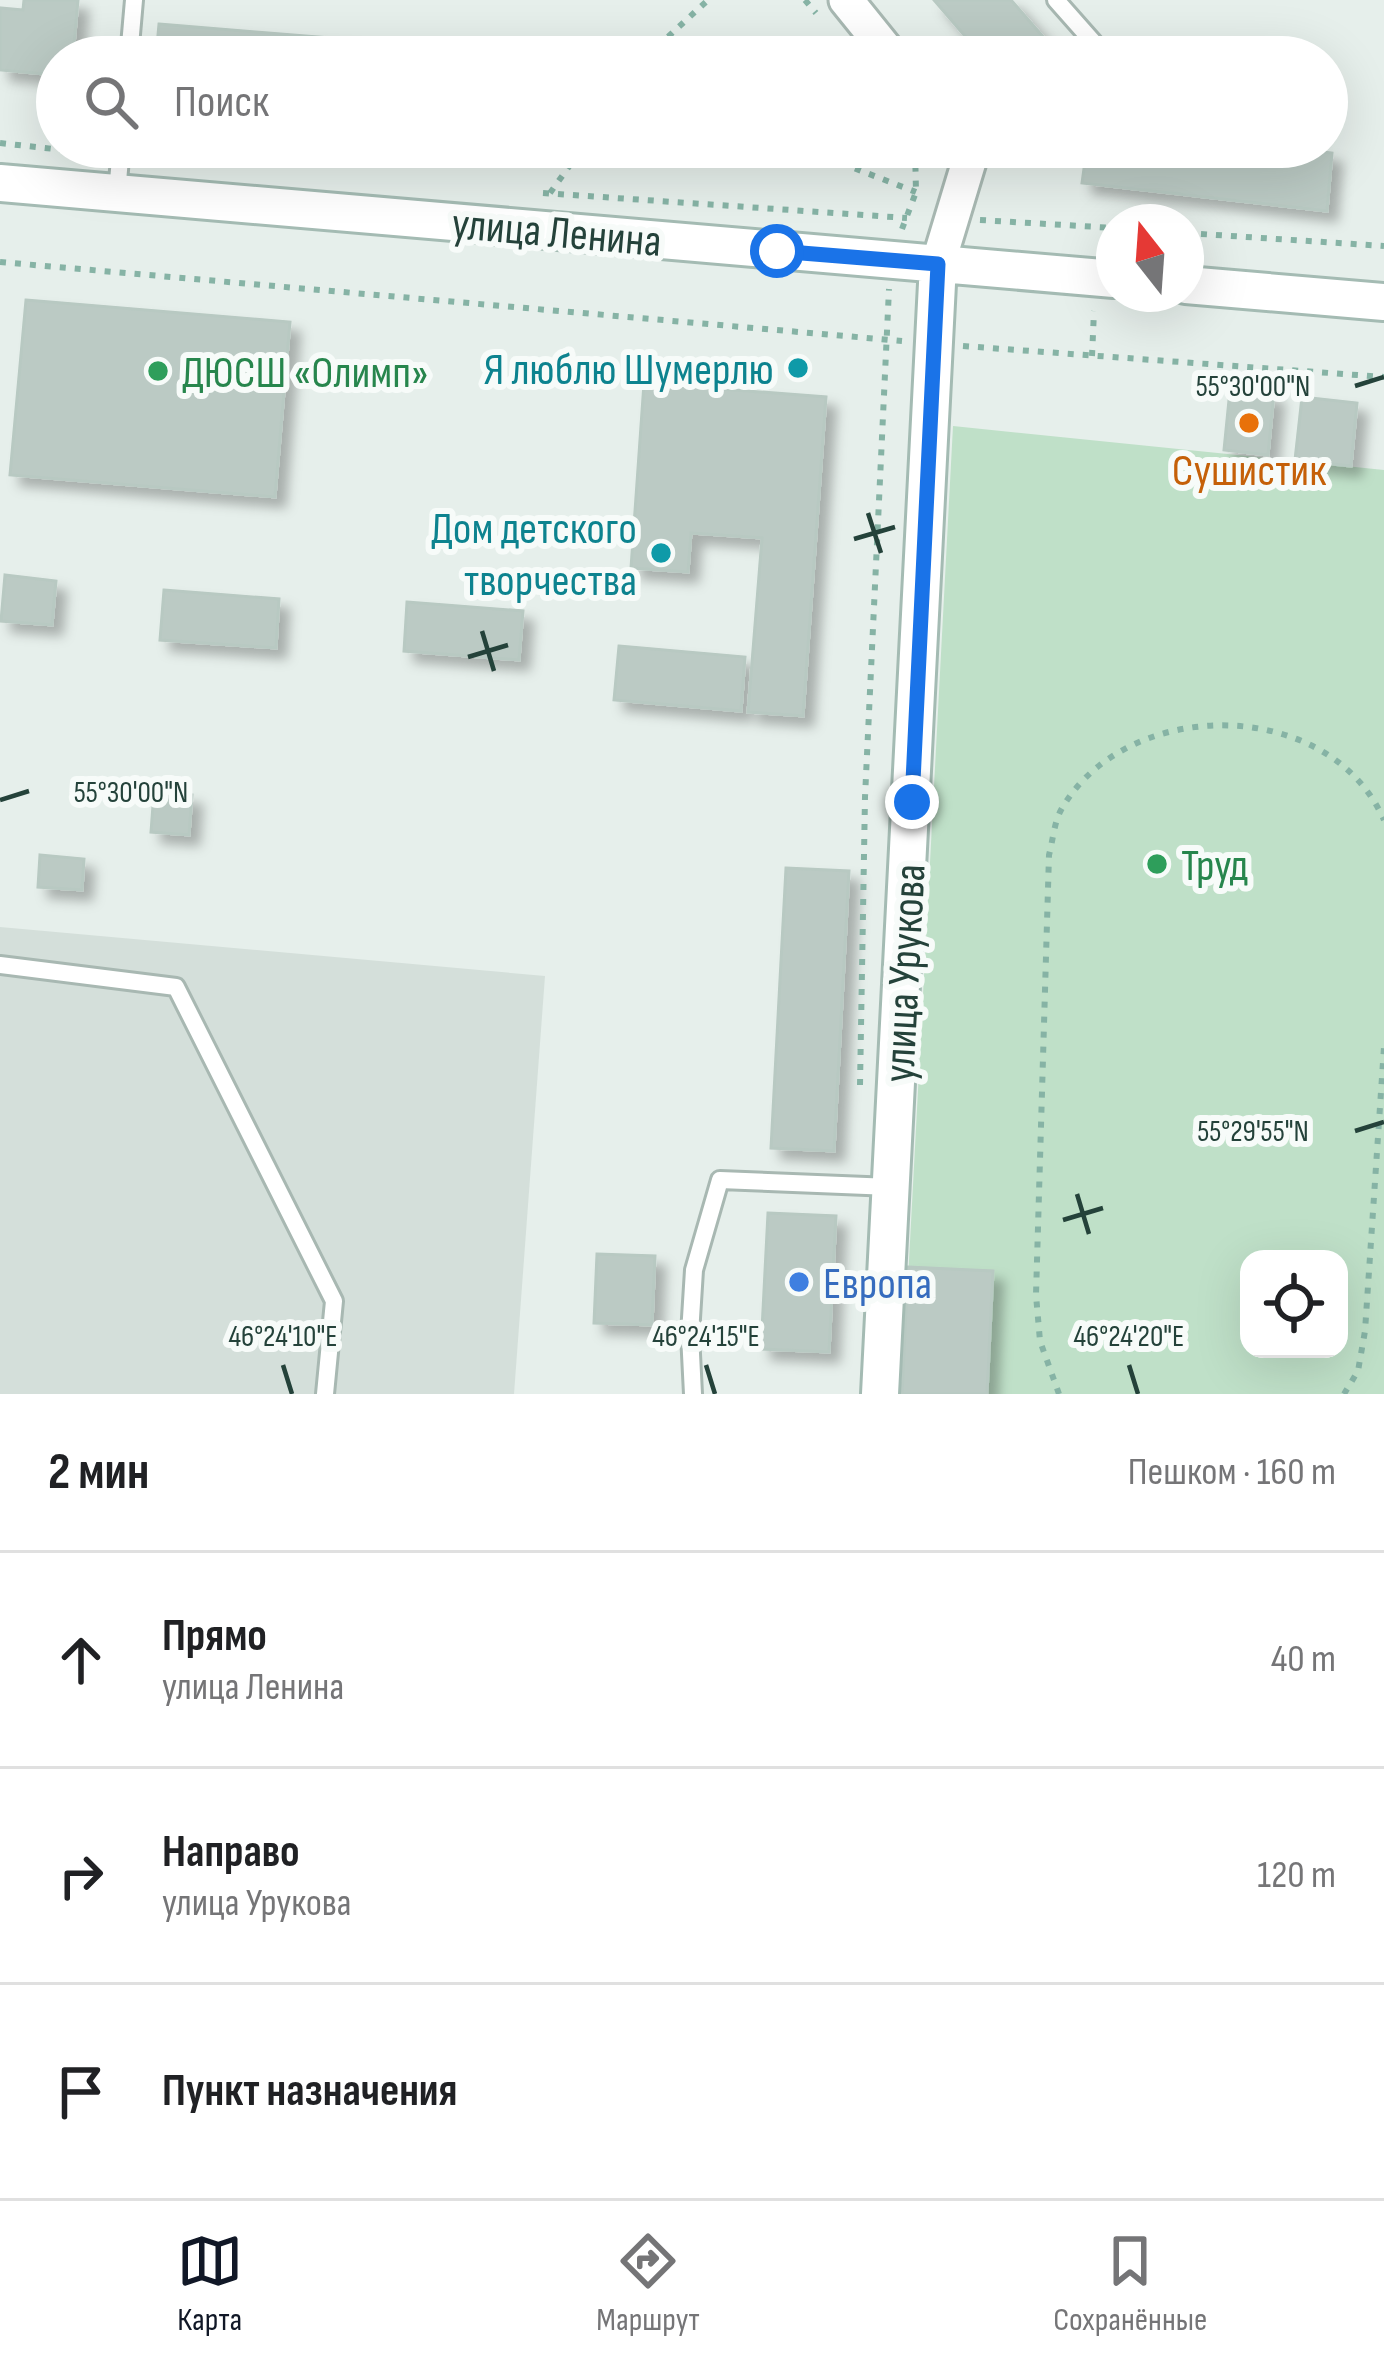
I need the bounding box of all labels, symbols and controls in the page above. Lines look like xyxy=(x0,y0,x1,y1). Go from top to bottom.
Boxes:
search box xyxy=(36,36,1348,168)
icon: search xyxy=(78,69,144,135)
text: Поиск xyxy=(174,75,269,130)
street label: улица Ленина xyxy=(450,197,664,270)
north arrow xyxy=(1096,204,1204,312)
route start xyxy=(750,224,804,278)
place label: Я люблю Шумерлю xyxy=(484,343,774,398)
place label: ДЮСШ «Олимп» xyxy=(182,346,429,401)
marker: Я люблю Шумерлю xyxy=(785,355,811,381)
marker: ДЮСШ «Олимп» xyxy=(145,358,171,384)
text: 55°30'00"N xyxy=(1196,369,1310,405)
marker: Сушистик xyxy=(1236,410,1262,436)
place label: Сушистик xyxy=(1172,444,1326,499)
place label: Дом детского творчества xyxy=(431,502,637,609)
marker: Дом детского творчества xyxy=(648,540,674,566)
text: 55°30'00"N xyxy=(74,775,188,811)
route end xyxy=(885,775,939,829)
place label: Труд xyxy=(1181,839,1248,894)
marker: Труд xyxy=(1144,851,1170,877)
street label: улица Урукова xyxy=(872,863,939,1084)
text: 55°29'55"N xyxy=(1197,1114,1309,1150)
map controls xyxy=(1240,1250,1348,1358)
button: locate xyxy=(1240,1250,1348,1358)
place label: Европа xyxy=(823,1257,932,1312)
marker: Европа xyxy=(786,1269,812,1295)
text: 46°24'10"E xyxy=(228,1319,338,1355)
text: 46°24'15"E xyxy=(652,1319,760,1355)
text: 46°24'20"E xyxy=(1074,1319,1184,1355)
text: 2 мин xyxy=(48,1442,149,1503)
text: Пешком · 160 m xyxy=(1128,1449,1336,1496)
text: Прямо xyxy=(162,1609,267,1664)
icon: ahead xyxy=(48,1627,114,1693)
text: 40 m xyxy=(1271,1636,1336,1683)
text: улица Ленина xyxy=(162,1664,344,1711)
text: Направо xyxy=(162,1825,300,1880)
icon: right xyxy=(48,1843,114,1909)
text: 120 m xyxy=(1257,1852,1336,1899)
text: улица Урукова xyxy=(162,1880,352,1927)
icon: arrive xyxy=(48,2059,114,2125)
text: Пункт назначения xyxy=(162,2064,457,2119)
tab: Карта xyxy=(177,2228,243,2340)
tab: Маршрут xyxy=(596,2228,700,2340)
tab: Сохранённые xyxy=(1053,2228,1207,2340)

